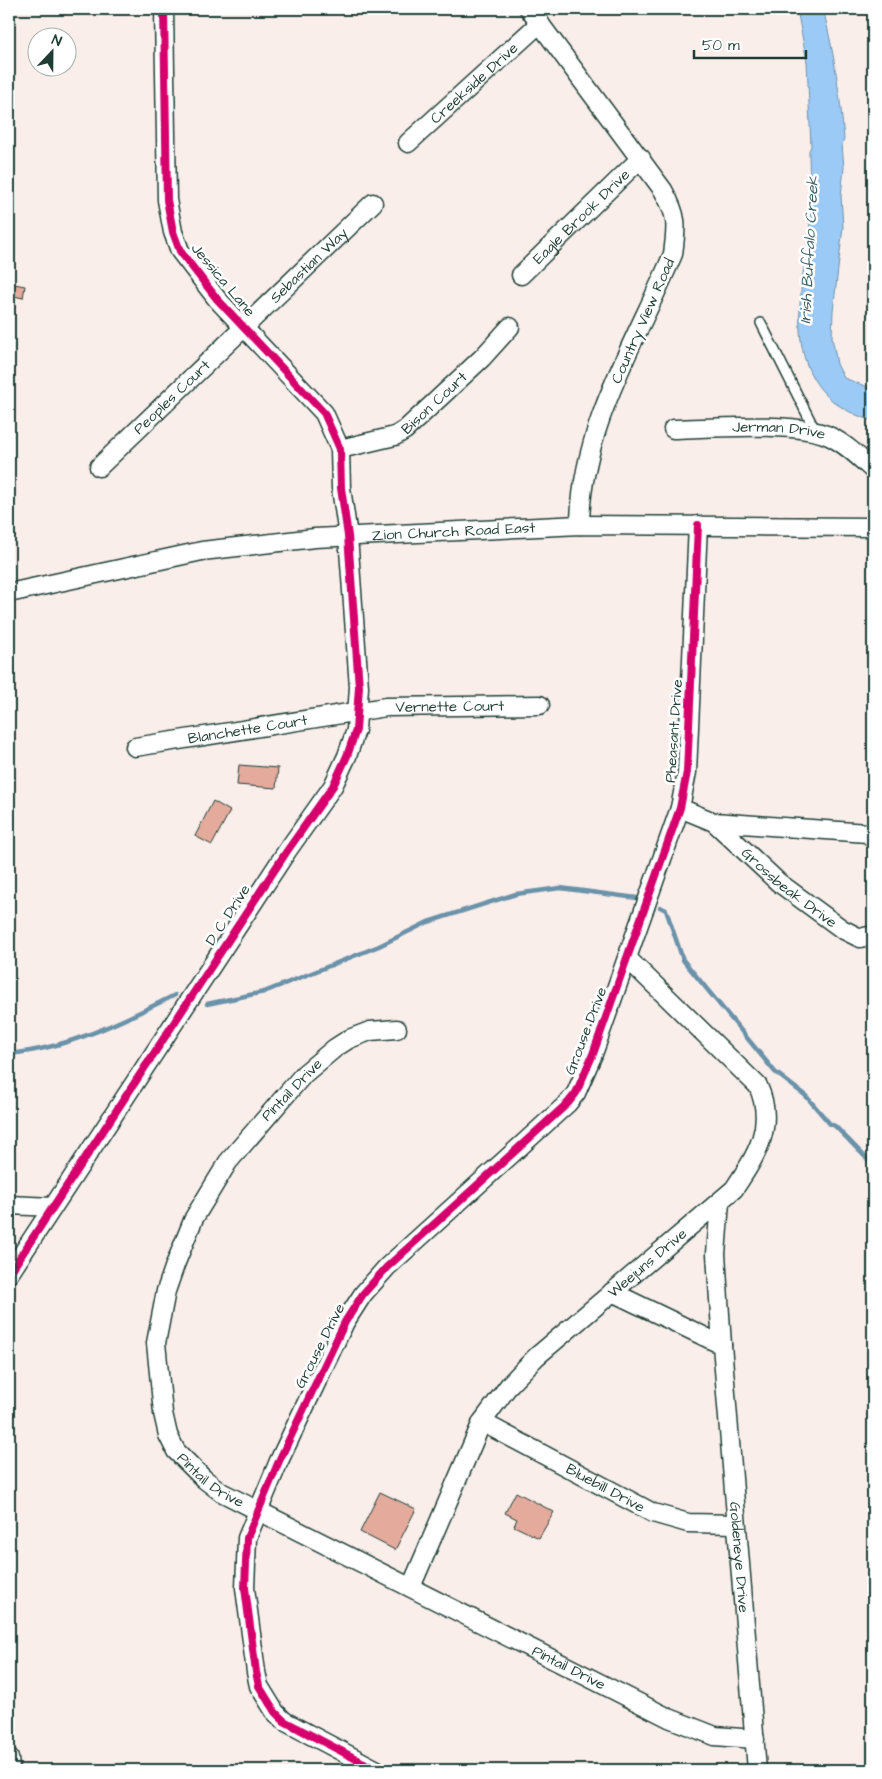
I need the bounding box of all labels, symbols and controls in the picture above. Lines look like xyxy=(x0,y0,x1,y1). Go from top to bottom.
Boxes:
north arrow xyxy=(28,28,78,78)
scale bar xyxy=(694,28,807,60)
text: N xyxy=(49,30,65,52)
text: 50 m xyxy=(702,35,740,56)
street label: Creekside Drive xyxy=(425,38,522,129)
street label: Eagle Brook Drive xyxy=(528,164,634,269)
water label: Irish Buffalo Creek xyxy=(794,174,824,324)
street label: Sebastian Way xyxy=(265,223,353,308)
street label: Jessica Lane xyxy=(186,239,260,321)
street label: Country View Road xyxy=(606,255,681,387)
street label: Peoples Court xyxy=(129,355,215,439)
street label: Bison Court xyxy=(396,367,472,439)
street label: Jerman Drive xyxy=(732,416,828,444)
street label: Zion Church Road East xyxy=(371,517,536,546)
street label: Pheasant Drive xyxy=(660,679,688,783)
street label: Vernette Court xyxy=(395,695,504,717)
street label: Blanchette Court xyxy=(186,709,309,749)
street label: Grossbeak Drive xyxy=(737,842,842,933)
street label: D C Drive xyxy=(201,881,255,949)
street label: Grouse Drive xyxy=(560,984,612,1078)
street label: Pintail Drive xyxy=(257,1054,327,1126)
street label: Weejuns Drive xyxy=(603,1223,691,1302)
street label: Grouse Drive xyxy=(290,1300,350,1392)
street label: Pintail Drive xyxy=(173,1448,248,1512)
street label: Bluebill Drive xyxy=(563,1458,649,1517)
street label: Goldeneye Drive xyxy=(724,1501,755,1613)
street label: Pintail Drive xyxy=(528,1640,609,1695)

